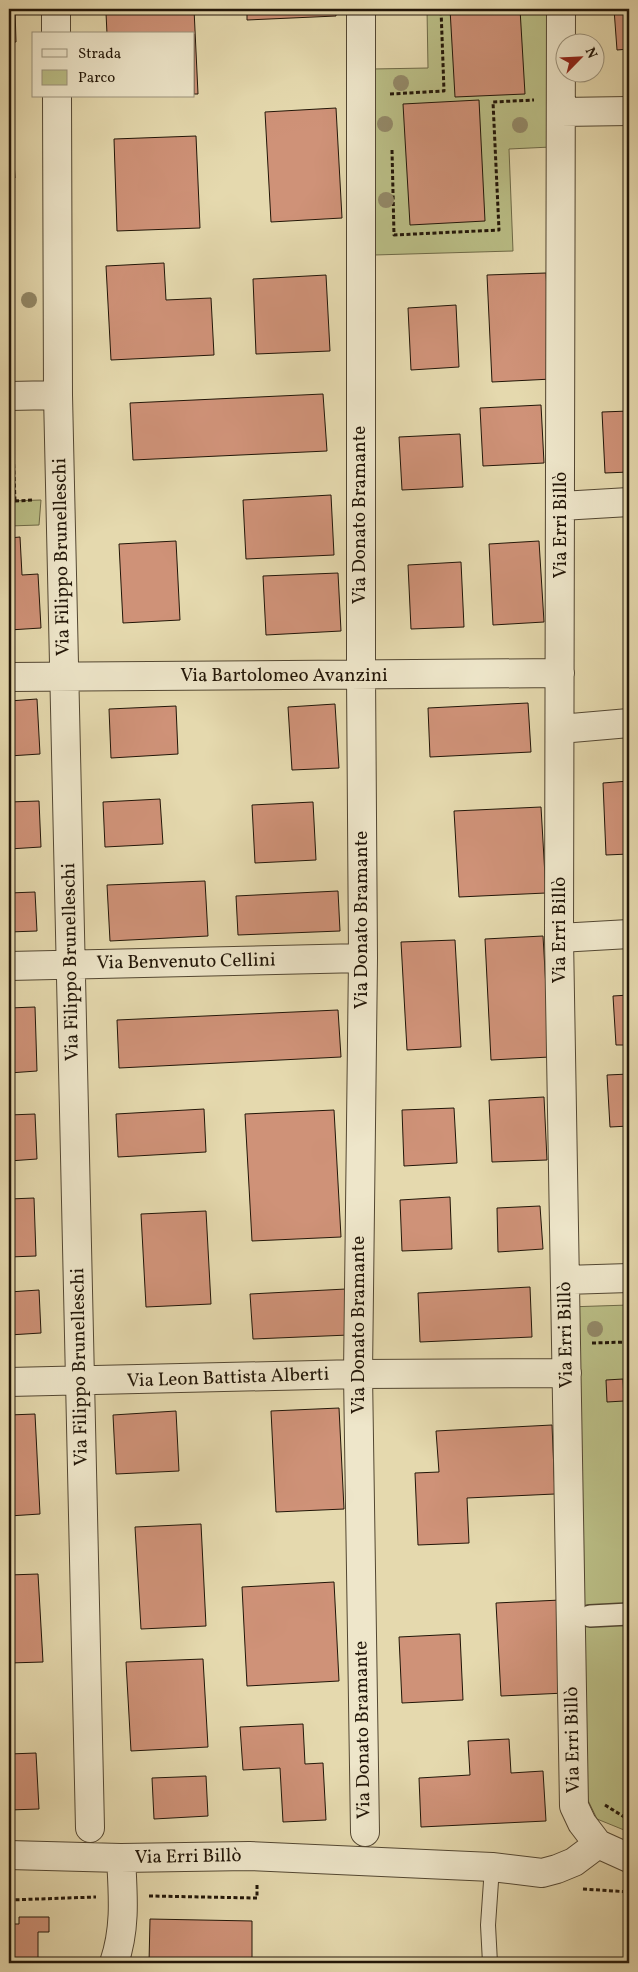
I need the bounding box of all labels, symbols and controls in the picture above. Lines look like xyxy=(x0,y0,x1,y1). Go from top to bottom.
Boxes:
legend xyxy=(32,32,195,98)
north arrow xyxy=(556,32,606,82)
text: Strada xyxy=(78,44,121,65)
text: N xyxy=(580,45,601,62)
text: Parco xyxy=(78,68,115,89)
street label: Via Donato Bramante xyxy=(347,426,373,604)
street label: Via Filippo Brunelleschi xyxy=(47,457,77,656)
street label: Via Erri Billò xyxy=(548,472,574,578)
street label: Via Bartolomeo Avanzini xyxy=(180,663,388,689)
street label: Via Donato Bramante xyxy=(349,831,375,1009)
street label: Via Filippo Brunelleschi xyxy=(56,862,86,1061)
street label: Via Erri Billò xyxy=(547,877,573,983)
street label: Via Benvenuto Cellini xyxy=(96,947,276,977)
street label: Via Donato Bramante xyxy=(346,1236,372,1414)
street label: Via Filippo Brunelleschi xyxy=(65,1267,95,1466)
street label: Via Erri Billò xyxy=(552,1281,580,1389)
street label: Via Leon Battista Alberti xyxy=(126,1361,330,1395)
street label: Via Donato Bramante xyxy=(348,1641,378,1819)
street label: Via Erri Billò xyxy=(559,1686,587,1794)
street label: Via Erri Billò xyxy=(134,1843,242,1871)

